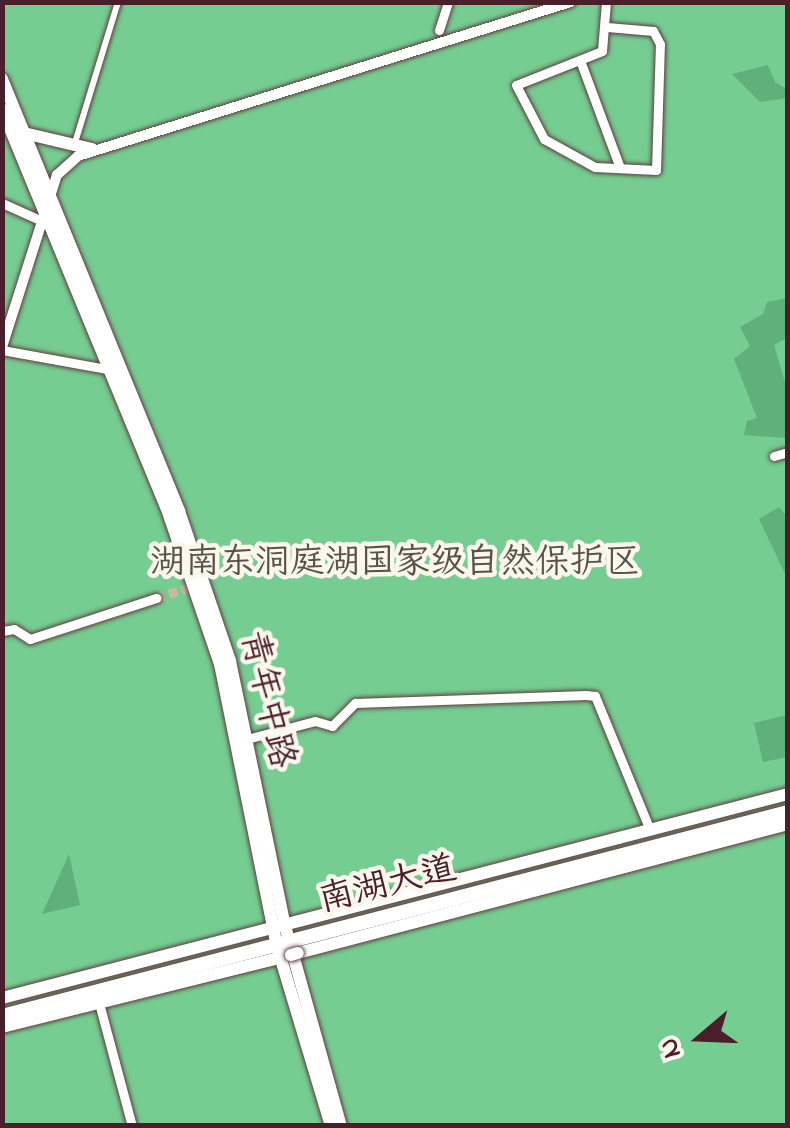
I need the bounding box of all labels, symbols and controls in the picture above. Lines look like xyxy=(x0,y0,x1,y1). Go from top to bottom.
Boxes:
park label: 湖南东洞庭湖国家级自然保护区 xyxy=(150,543,640,585)
street label: 青年中路 xyxy=(230,627,302,773)
street label: 南湖大道 xyxy=(315,849,461,923)
north arrow xyxy=(650,988,750,1088)
text: N xyxy=(649,1032,694,1064)

